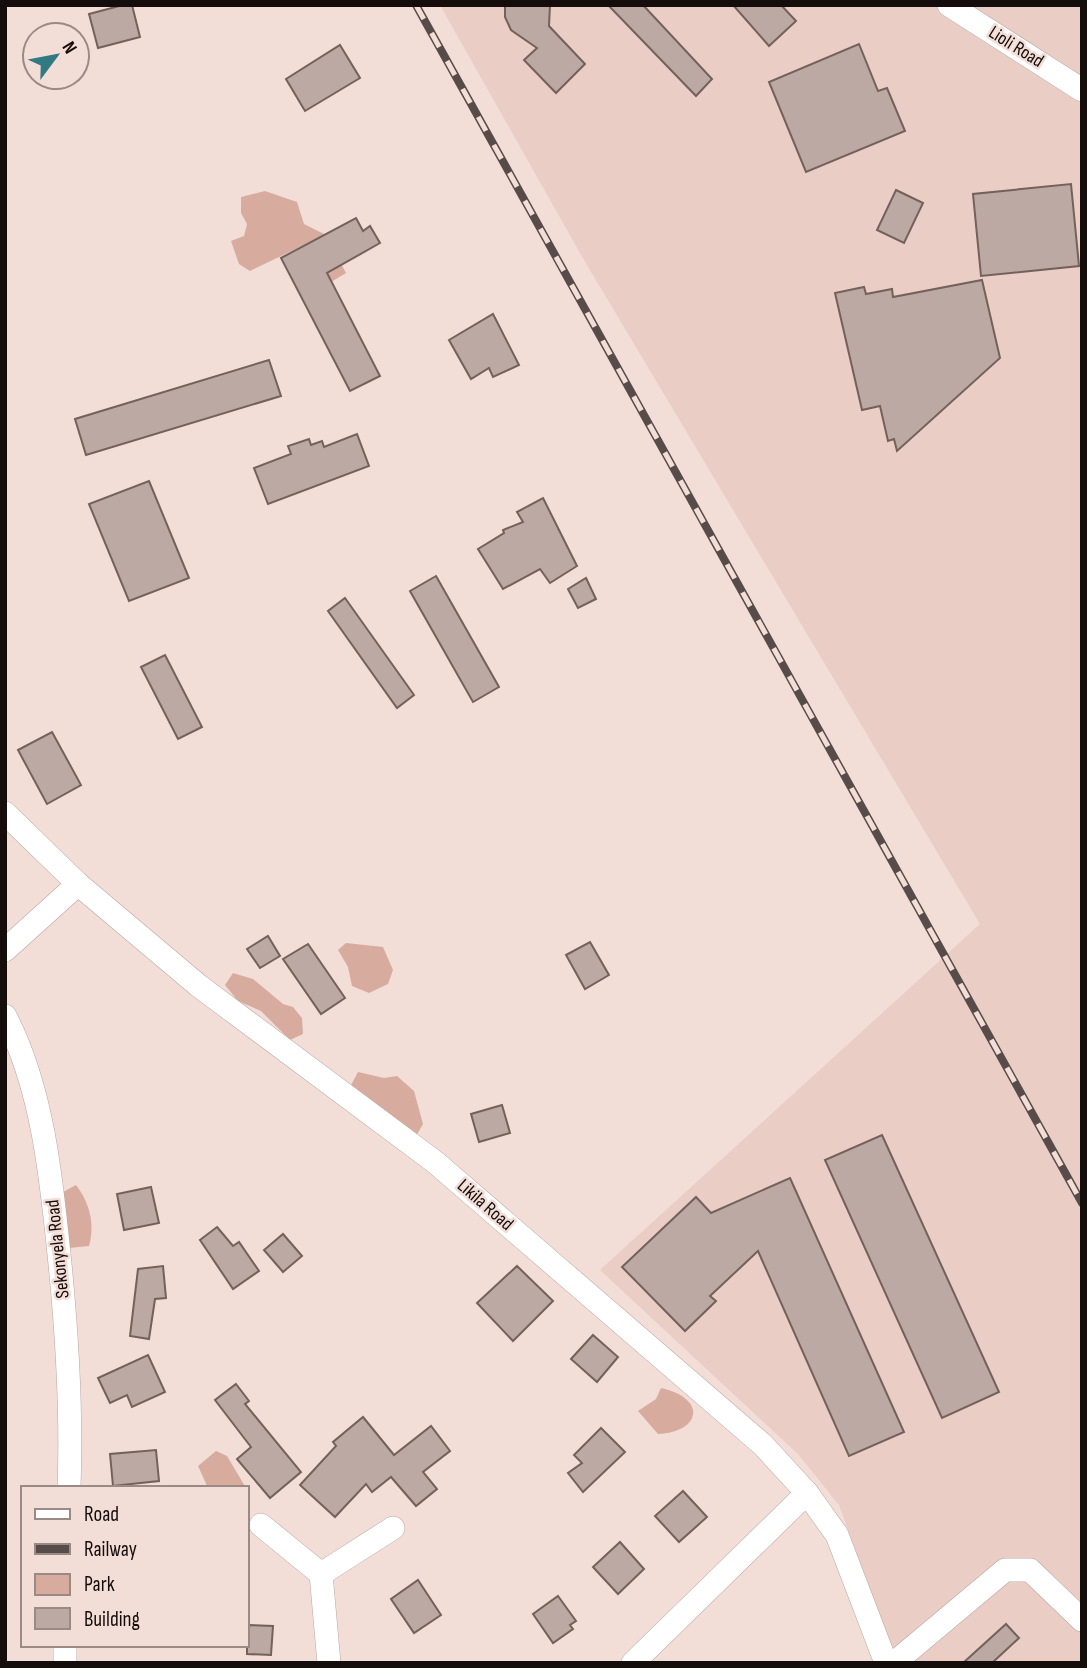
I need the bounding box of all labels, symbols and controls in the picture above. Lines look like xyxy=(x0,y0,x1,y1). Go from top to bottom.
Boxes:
north arrow xyxy=(21,21,91,91)
street label: Lioli Road xyxy=(984,21,1048,73)
text: N xyxy=(57,37,82,58)
street label: Likila Road xyxy=(452,1174,518,1236)
street label: Sekonyela Road xyxy=(41,1199,75,1299)
legend xyxy=(21,1486,248,1647)
text: Road xyxy=(84,1502,119,1527)
text: Railway xyxy=(84,1537,137,1562)
text: Park xyxy=(84,1572,115,1597)
text: Building xyxy=(84,1607,140,1632)

